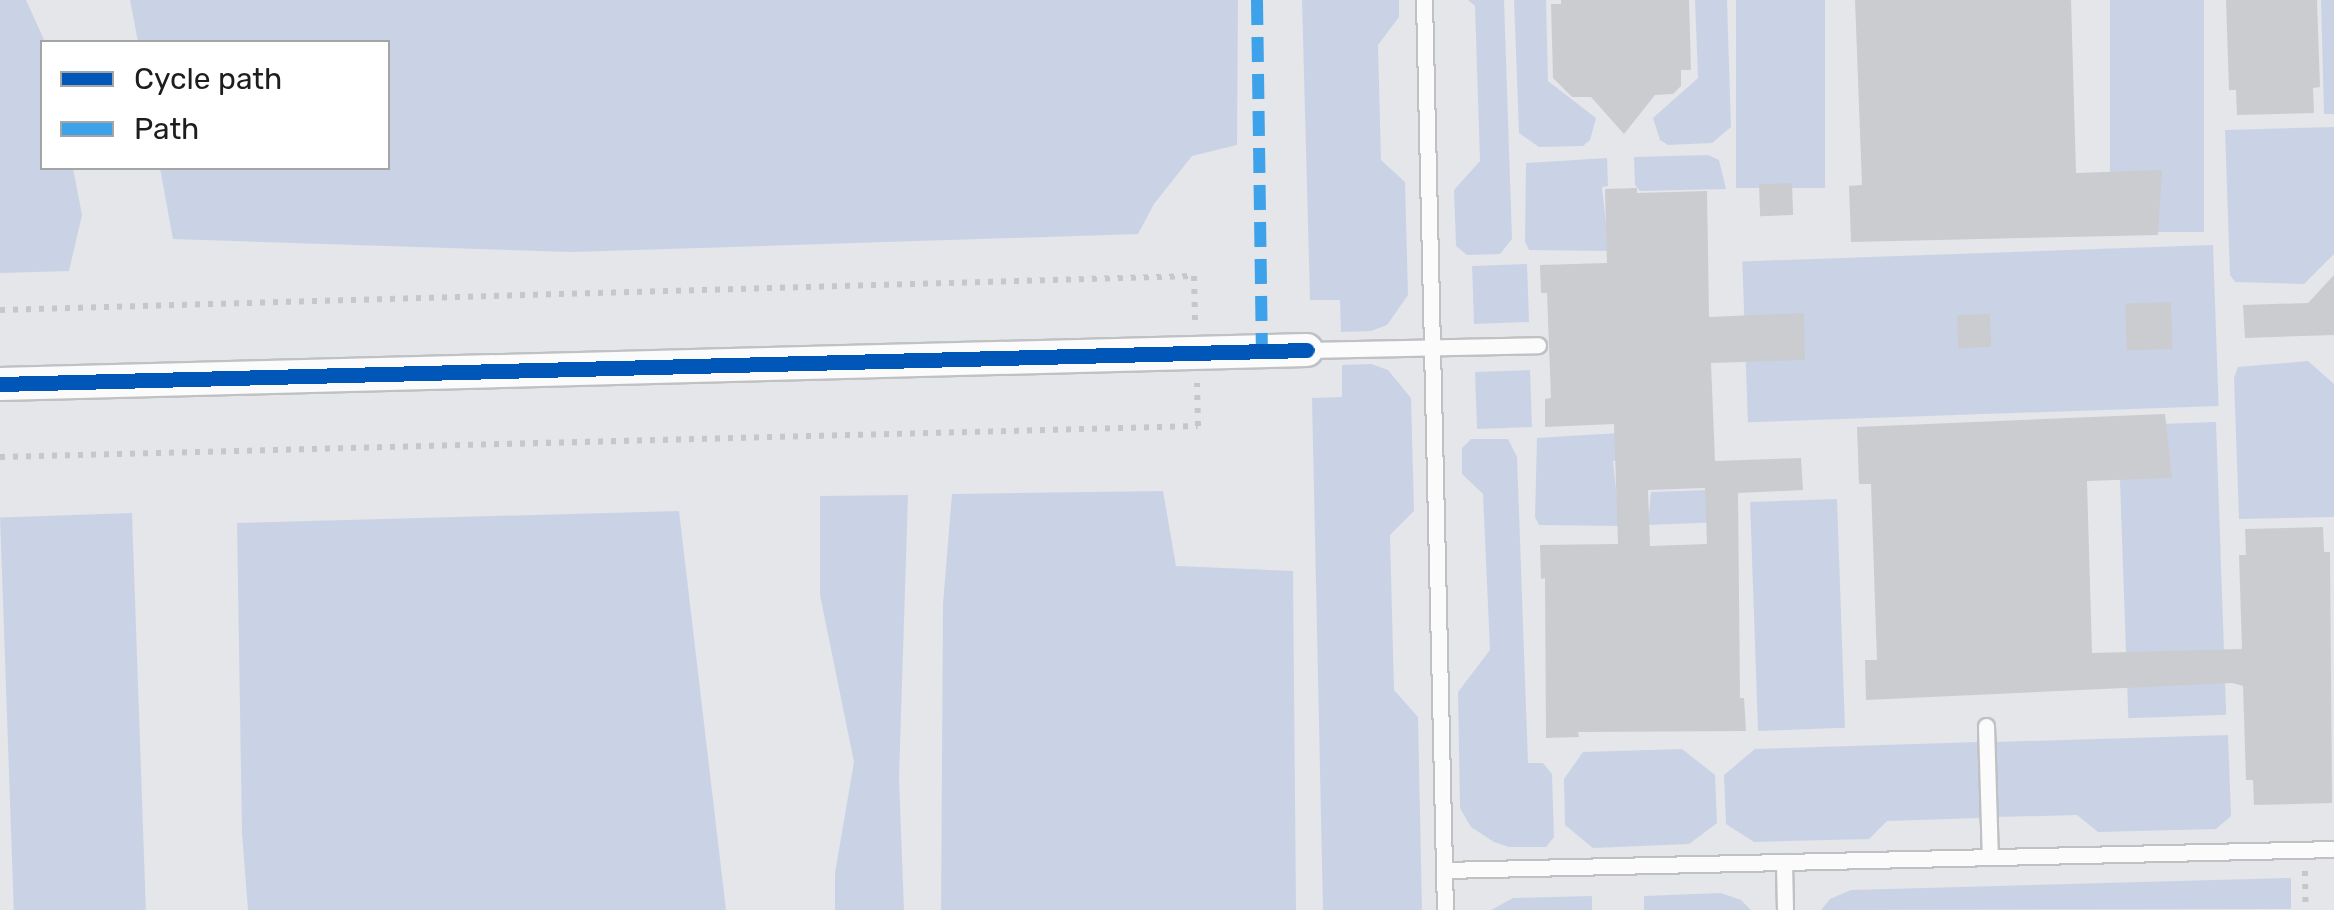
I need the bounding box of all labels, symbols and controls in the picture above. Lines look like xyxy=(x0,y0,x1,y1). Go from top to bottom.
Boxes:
legend xyxy=(40,40,390,170)
text: Cycle path xyxy=(134,61,282,97)
text: Path xyxy=(134,111,199,147)

